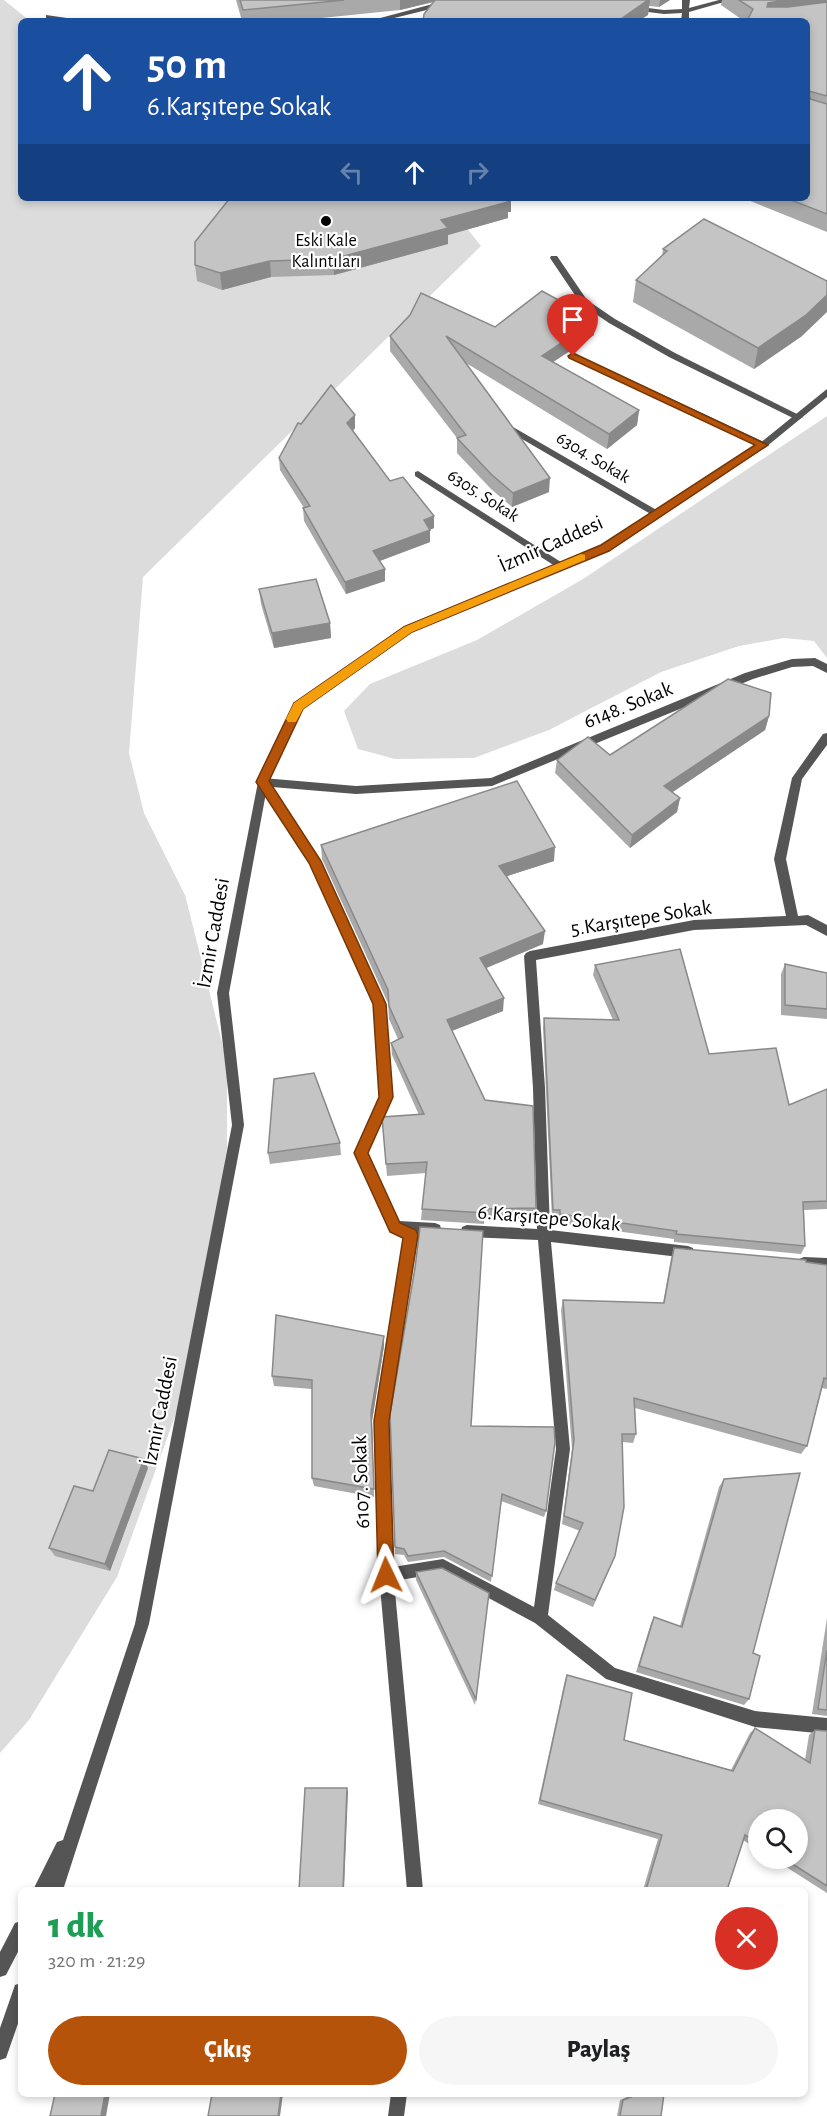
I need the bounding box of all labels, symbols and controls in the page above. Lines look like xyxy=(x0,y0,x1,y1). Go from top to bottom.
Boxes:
icon: ahead xyxy=(48,42,126,120)
text: 50 m xyxy=(147,44,227,86)
text: 6.Karşıtepe Sokak xyxy=(147,93,331,120)
icon: left xyxy=(335,156,368,189)
icon: ahead xyxy=(398,156,431,189)
icon: right xyxy=(461,156,494,189)
marker: Eski Kale Kalıntıları xyxy=(319,214,333,228)
place label: Eski Kale Kalıntıları xyxy=(292,232,360,271)
pin xyxy=(547,294,598,356)
icon: arrive xyxy=(556,303,589,336)
street label: 6304. Sokak xyxy=(553,429,634,487)
street label: 6305. Sokak xyxy=(444,466,523,526)
street label: İzmir Caddesi xyxy=(495,511,606,576)
street label: 6148. Sokak xyxy=(581,678,676,732)
street label: İzmir Caddesi xyxy=(192,876,233,990)
street label: 5.Karşıtepe Sokak xyxy=(569,896,713,939)
street label: 6.Karşıtepe Sokak xyxy=(477,1201,622,1235)
street label: İzmir Caddesi xyxy=(138,1354,181,1468)
street label: 6107. Sokak xyxy=(349,1435,373,1529)
position arrow xyxy=(354,1543,418,1607)
map controls xyxy=(748,1809,808,1869)
button: search xyxy=(748,1809,808,1869)
button: close xyxy=(715,1907,778,1970)
text: 1 dk xyxy=(48,1908,104,1944)
text: 320 m · 21:29 xyxy=(48,1951,145,1971)
button: Çıkış xyxy=(48,2016,407,2085)
button: Paylaş xyxy=(419,2016,778,2085)

